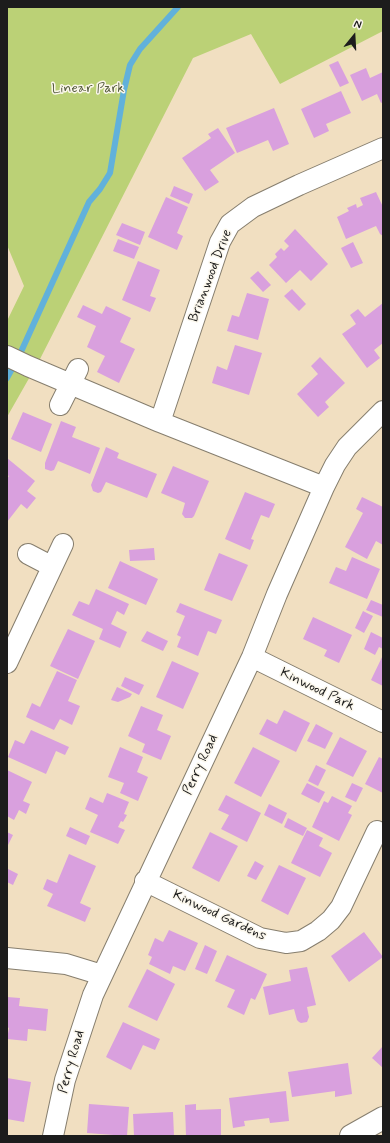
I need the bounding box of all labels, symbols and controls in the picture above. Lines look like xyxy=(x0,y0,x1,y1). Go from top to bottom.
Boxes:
north arrow xyxy=(334,16,374,56)
text: N xyxy=(352,17,363,32)
park label: Linear Park xyxy=(52,81,124,97)
street label: Brianwood Drive xyxy=(186,227,236,325)
street label: Kinwood Park xyxy=(277,665,357,715)
street label: Perry Road xyxy=(180,732,222,798)
street label: Kinwood Gardens xyxy=(170,887,268,945)
street label: Perry Road xyxy=(55,1029,89,1095)

